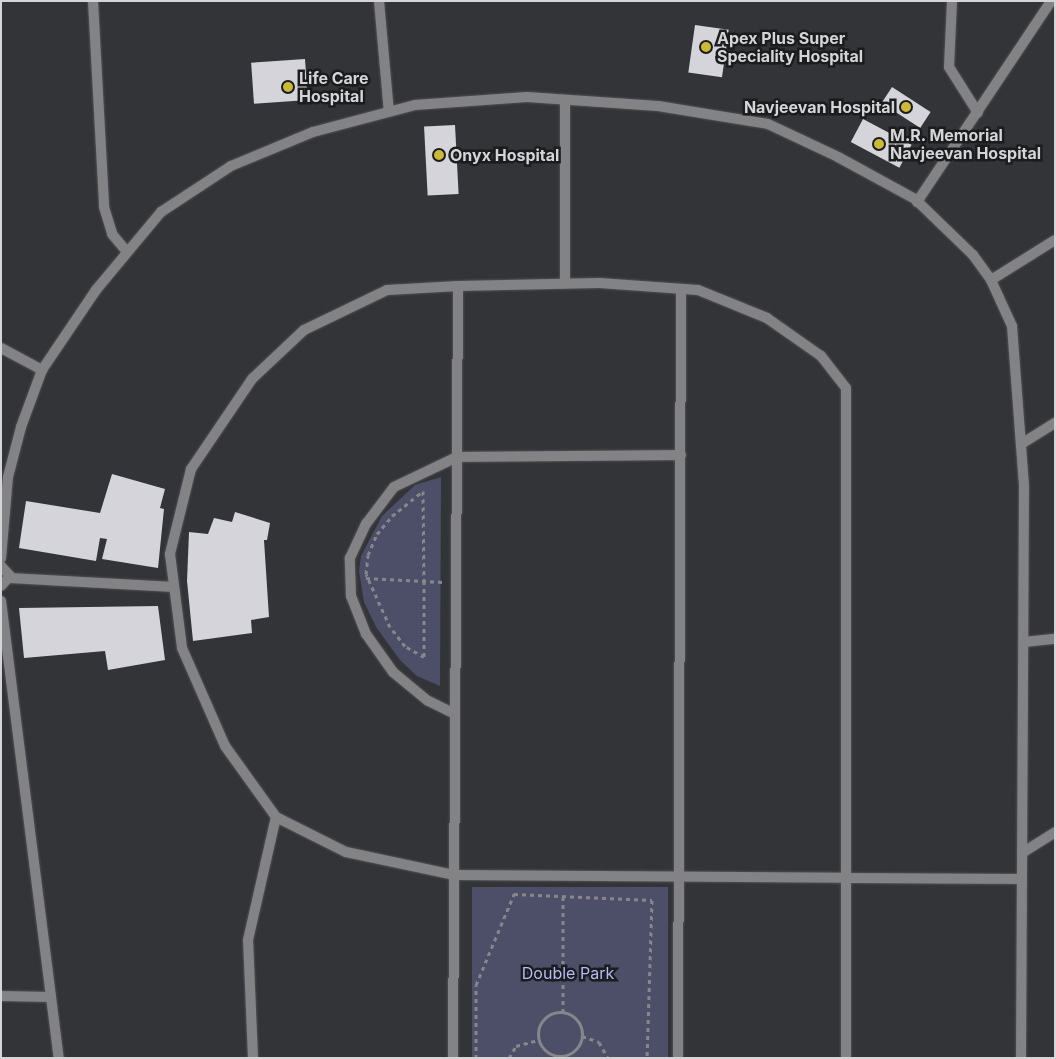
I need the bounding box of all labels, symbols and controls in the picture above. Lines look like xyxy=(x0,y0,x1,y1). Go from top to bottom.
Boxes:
place label: Apex Plus Super Speciality Hospital xyxy=(717,28,863,66)
marker: Apex Plus Super Speciality Hospital xyxy=(699,40,713,54)
place label: Life Care Hospital xyxy=(299,68,369,106)
marker: Life Care Hospital xyxy=(281,80,295,94)
place label: Navjeevan Hospital xyxy=(744,97,895,117)
marker: Navjeevan Hospital xyxy=(899,100,913,114)
place label: M.R. Memorial Navjeevan Hospital xyxy=(890,125,1041,163)
marker: M.R. Memorial Navjeevan Hospital xyxy=(872,137,886,151)
place label: Onyx Hospital xyxy=(450,145,559,165)
marker: Onyx Hospital xyxy=(432,148,446,162)
park label: Double Park xyxy=(522,963,614,983)

